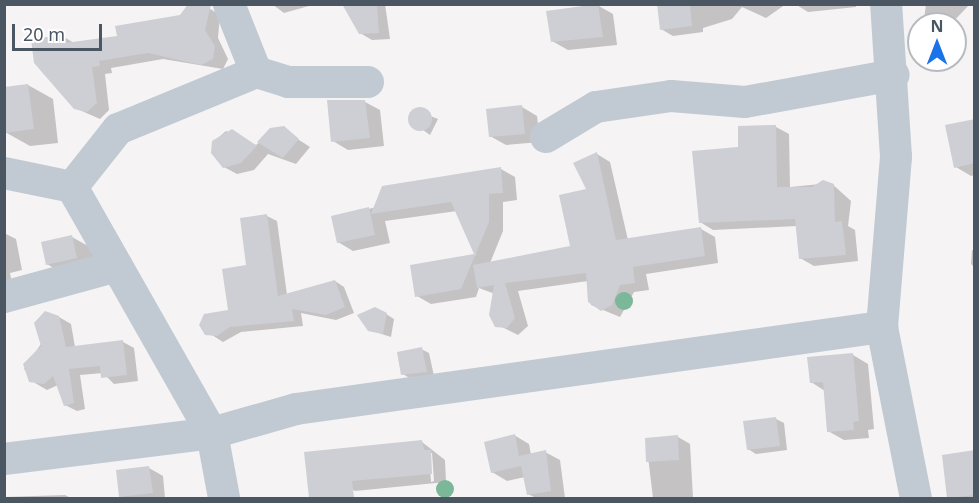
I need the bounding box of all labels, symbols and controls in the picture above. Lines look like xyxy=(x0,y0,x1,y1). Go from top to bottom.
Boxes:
scale bar xyxy=(15,12,105,50)
north arrow xyxy=(907,12,967,72)
text: N xyxy=(930,15,944,37)
text: 20 m xyxy=(23,22,65,46)

